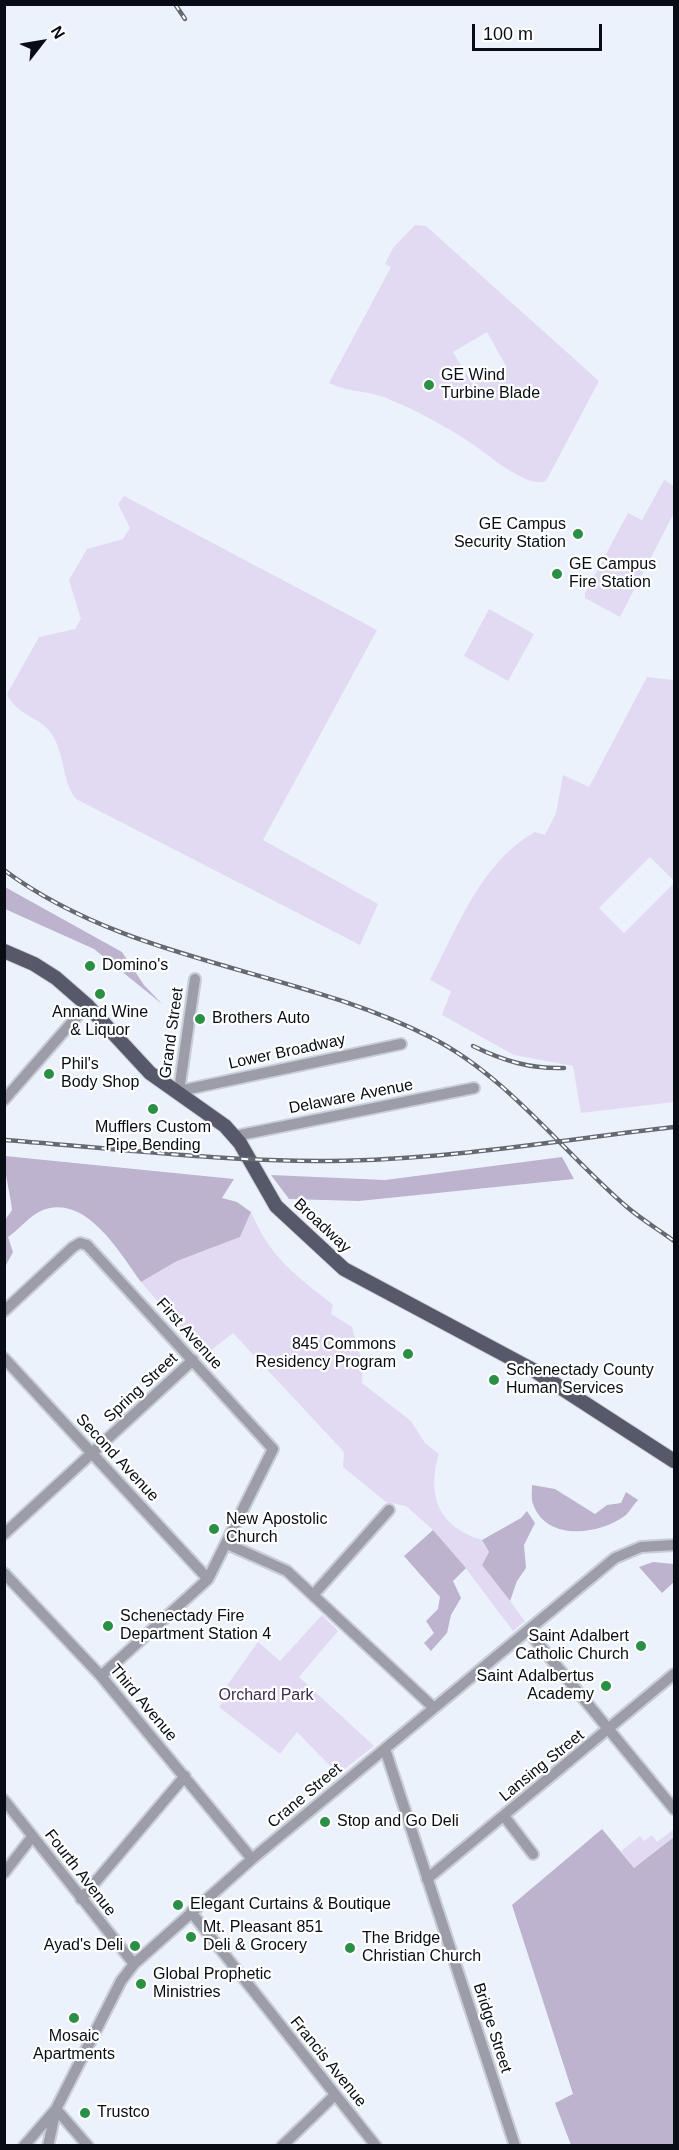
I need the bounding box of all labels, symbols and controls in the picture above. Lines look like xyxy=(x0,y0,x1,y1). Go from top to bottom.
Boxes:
north arrow xyxy=(12,12,72,72)
scale bar xyxy=(475,12,606,50)
text: N xyxy=(48,23,68,42)
text: 100 m xyxy=(483,24,533,44)
place label: GE Wind Turbine Blade xyxy=(441,366,540,404)
marker: GE Wind Turbine Blade xyxy=(422,378,436,392)
place label: GE Campus Security Station xyxy=(454,515,566,553)
marker: GE Campus Security Station xyxy=(571,527,585,541)
place label: GE Campus Fire Station xyxy=(569,555,656,593)
marker: GE Campus Fire Station xyxy=(550,567,564,581)
place label: Domino's xyxy=(102,956,168,976)
marker: Domino's xyxy=(83,959,97,973)
street label: Grand Street xyxy=(156,986,188,1080)
marker: Annand Wine & Liquor xyxy=(93,987,107,1001)
place label: Annand Wine & Liquor xyxy=(52,1003,148,1041)
place label: Brothers Auto xyxy=(212,1009,310,1029)
marker: Brothers Auto xyxy=(193,1012,207,1026)
street label: Lower Broadway xyxy=(227,1030,347,1074)
place label: Phil's Body Shop xyxy=(61,1055,139,1093)
marker: Phil's Body Shop xyxy=(42,1067,56,1081)
street label: Delaware Avenue xyxy=(287,1076,415,1118)
marker: Mufflers Custom Pipe Bending xyxy=(146,1102,160,1116)
place label: Mufflers Custom Pipe Bending xyxy=(95,1118,211,1156)
street label: Broadway xyxy=(289,1195,355,1257)
street label: First Avenue xyxy=(152,1294,226,1374)
place label: 845 Commons Residency Program xyxy=(256,1335,396,1373)
marker: 845 Commons Residency Program xyxy=(401,1347,415,1361)
street label: Spring Street xyxy=(100,1349,182,1427)
place label: Schenectady County Human Services xyxy=(506,1361,654,1399)
marker: Schenectady County Human Services xyxy=(487,1373,501,1387)
street label: Second Avenue xyxy=(72,1410,162,1506)
place label: New Apostolic Church xyxy=(226,1510,327,1548)
marker: New Apostolic Church xyxy=(207,1522,221,1536)
place label: Schenectady Fire Department Station 4 xyxy=(120,1607,271,1645)
marker: Schenectady Fire Department Station 4 xyxy=(101,1619,115,1633)
place label: Saint Adalbert Catholic Church xyxy=(515,1627,629,1665)
marker: Saint Adalbert Catholic Church xyxy=(634,1639,648,1653)
street label: Third Avenue xyxy=(105,1660,181,1746)
place label: Saint Adalbertus Academy xyxy=(477,1667,594,1705)
marker: Saint Adalbertus Academy xyxy=(599,1679,613,1693)
park label: Orchard Park xyxy=(218,1686,314,1706)
street label: Lansing Street xyxy=(496,1726,588,1806)
street label: Crane Street xyxy=(264,1759,346,1833)
place label: Stop and Go Deli xyxy=(337,1812,459,1832)
marker: Stop and Go Deli xyxy=(318,1815,332,1829)
street label: Fourth Avenue xyxy=(40,1826,120,1920)
place label: Elegant Curtains & Boutique xyxy=(190,1895,391,1915)
marker: Elegant Curtains & Boutique xyxy=(171,1898,185,1912)
place label: Mt. Pleasant 851 Deli & Grocery xyxy=(203,1918,323,1956)
place label: The Bridge Christian Church xyxy=(362,1929,481,1967)
marker: Mt. Pleasant 851 Deli & Grocery xyxy=(184,1930,198,1944)
place label: Ayad's Deli xyxy=(44,1936,123,1956)
marker: Ayad's Deli xyxy=(128,1939,142,1953)
marker: The Bridge Christian Church xyxy=(343,1941,357,1955)
place label: Global Prophetic Ministries xyxy=(153,1965,271,2003)
marker: Global Prophetic Ministries xyxy=(134,1977,148,1991)
street label: Bridge Street xyxy=(468,1981,516,2075)
marker: Mosaic Apartments xyxy=(67,2011,81,2025)
street label: Francis Avenue xyxy=(286,2013,370,2111)
place label: Mosaic Apartments xyxy=(33,2027,115,2065)
place label: Trustco xyxy=(97,2103,150,2123)
marker: Trustco xyxy=(78,2106,92,2120)

